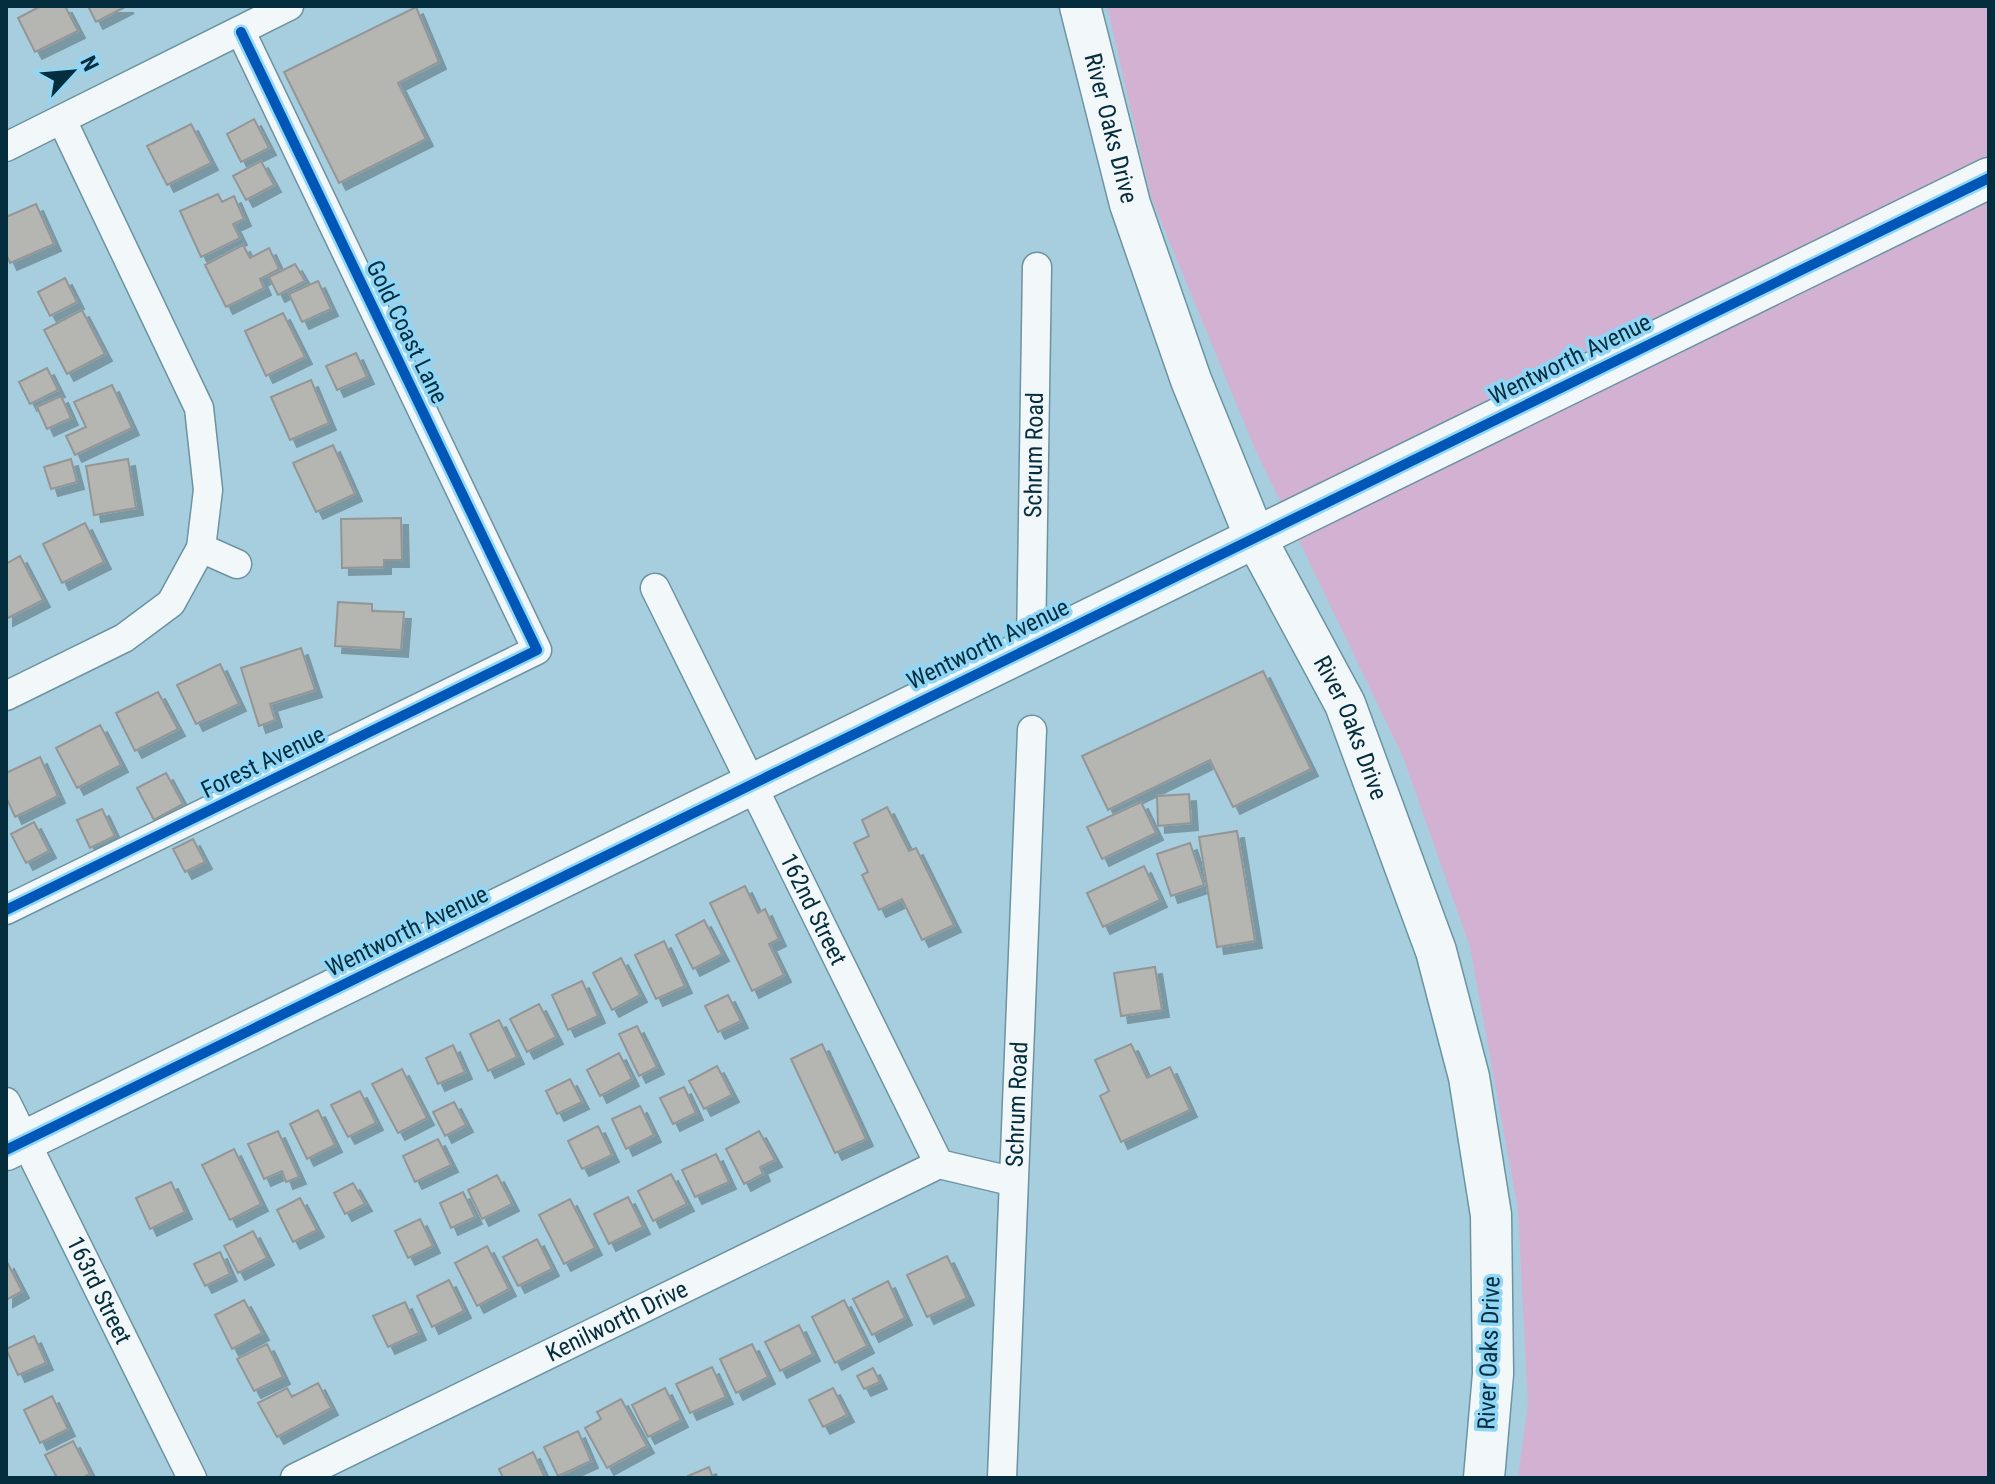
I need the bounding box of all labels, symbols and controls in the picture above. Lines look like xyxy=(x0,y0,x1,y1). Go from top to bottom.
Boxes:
north arrow xyxy=(32,32,112,112)
street label: River Oaks Drive xyxy=(1078,50,1143,206)
text: N xyxy=(75,52,104,75)
street label: Gold Coast Lane xyxy=(360,256,454,408)
street label: Wentworth Avenue xyxy=(1484,308,1656,410)
street label: Schrum Road xyxy=(1019,392,1049,518)
street label: Wentworth Avenue xyxy=(902,593,1074,695)
street label: River Oaks Drive xyxy=(1308,651,1393,804)
street label: Forest Avenue xyxy=(196,720,330,804)
street label: 162nd Street xyxy=(774,849,853,969)
street label: Wentworth Avenue xyxy=(321,880,493,982)
street label: Schrum Road xyxy=(1000,1041,1033,1168)
street label: 163rd Street xyxy=(61,1232,137,1349)
street label: Kenilworth Drive xyxy=(541,1275,692,1368)
street label: River Oaks Drive xyxy=(1472,1276,1506,1430)

